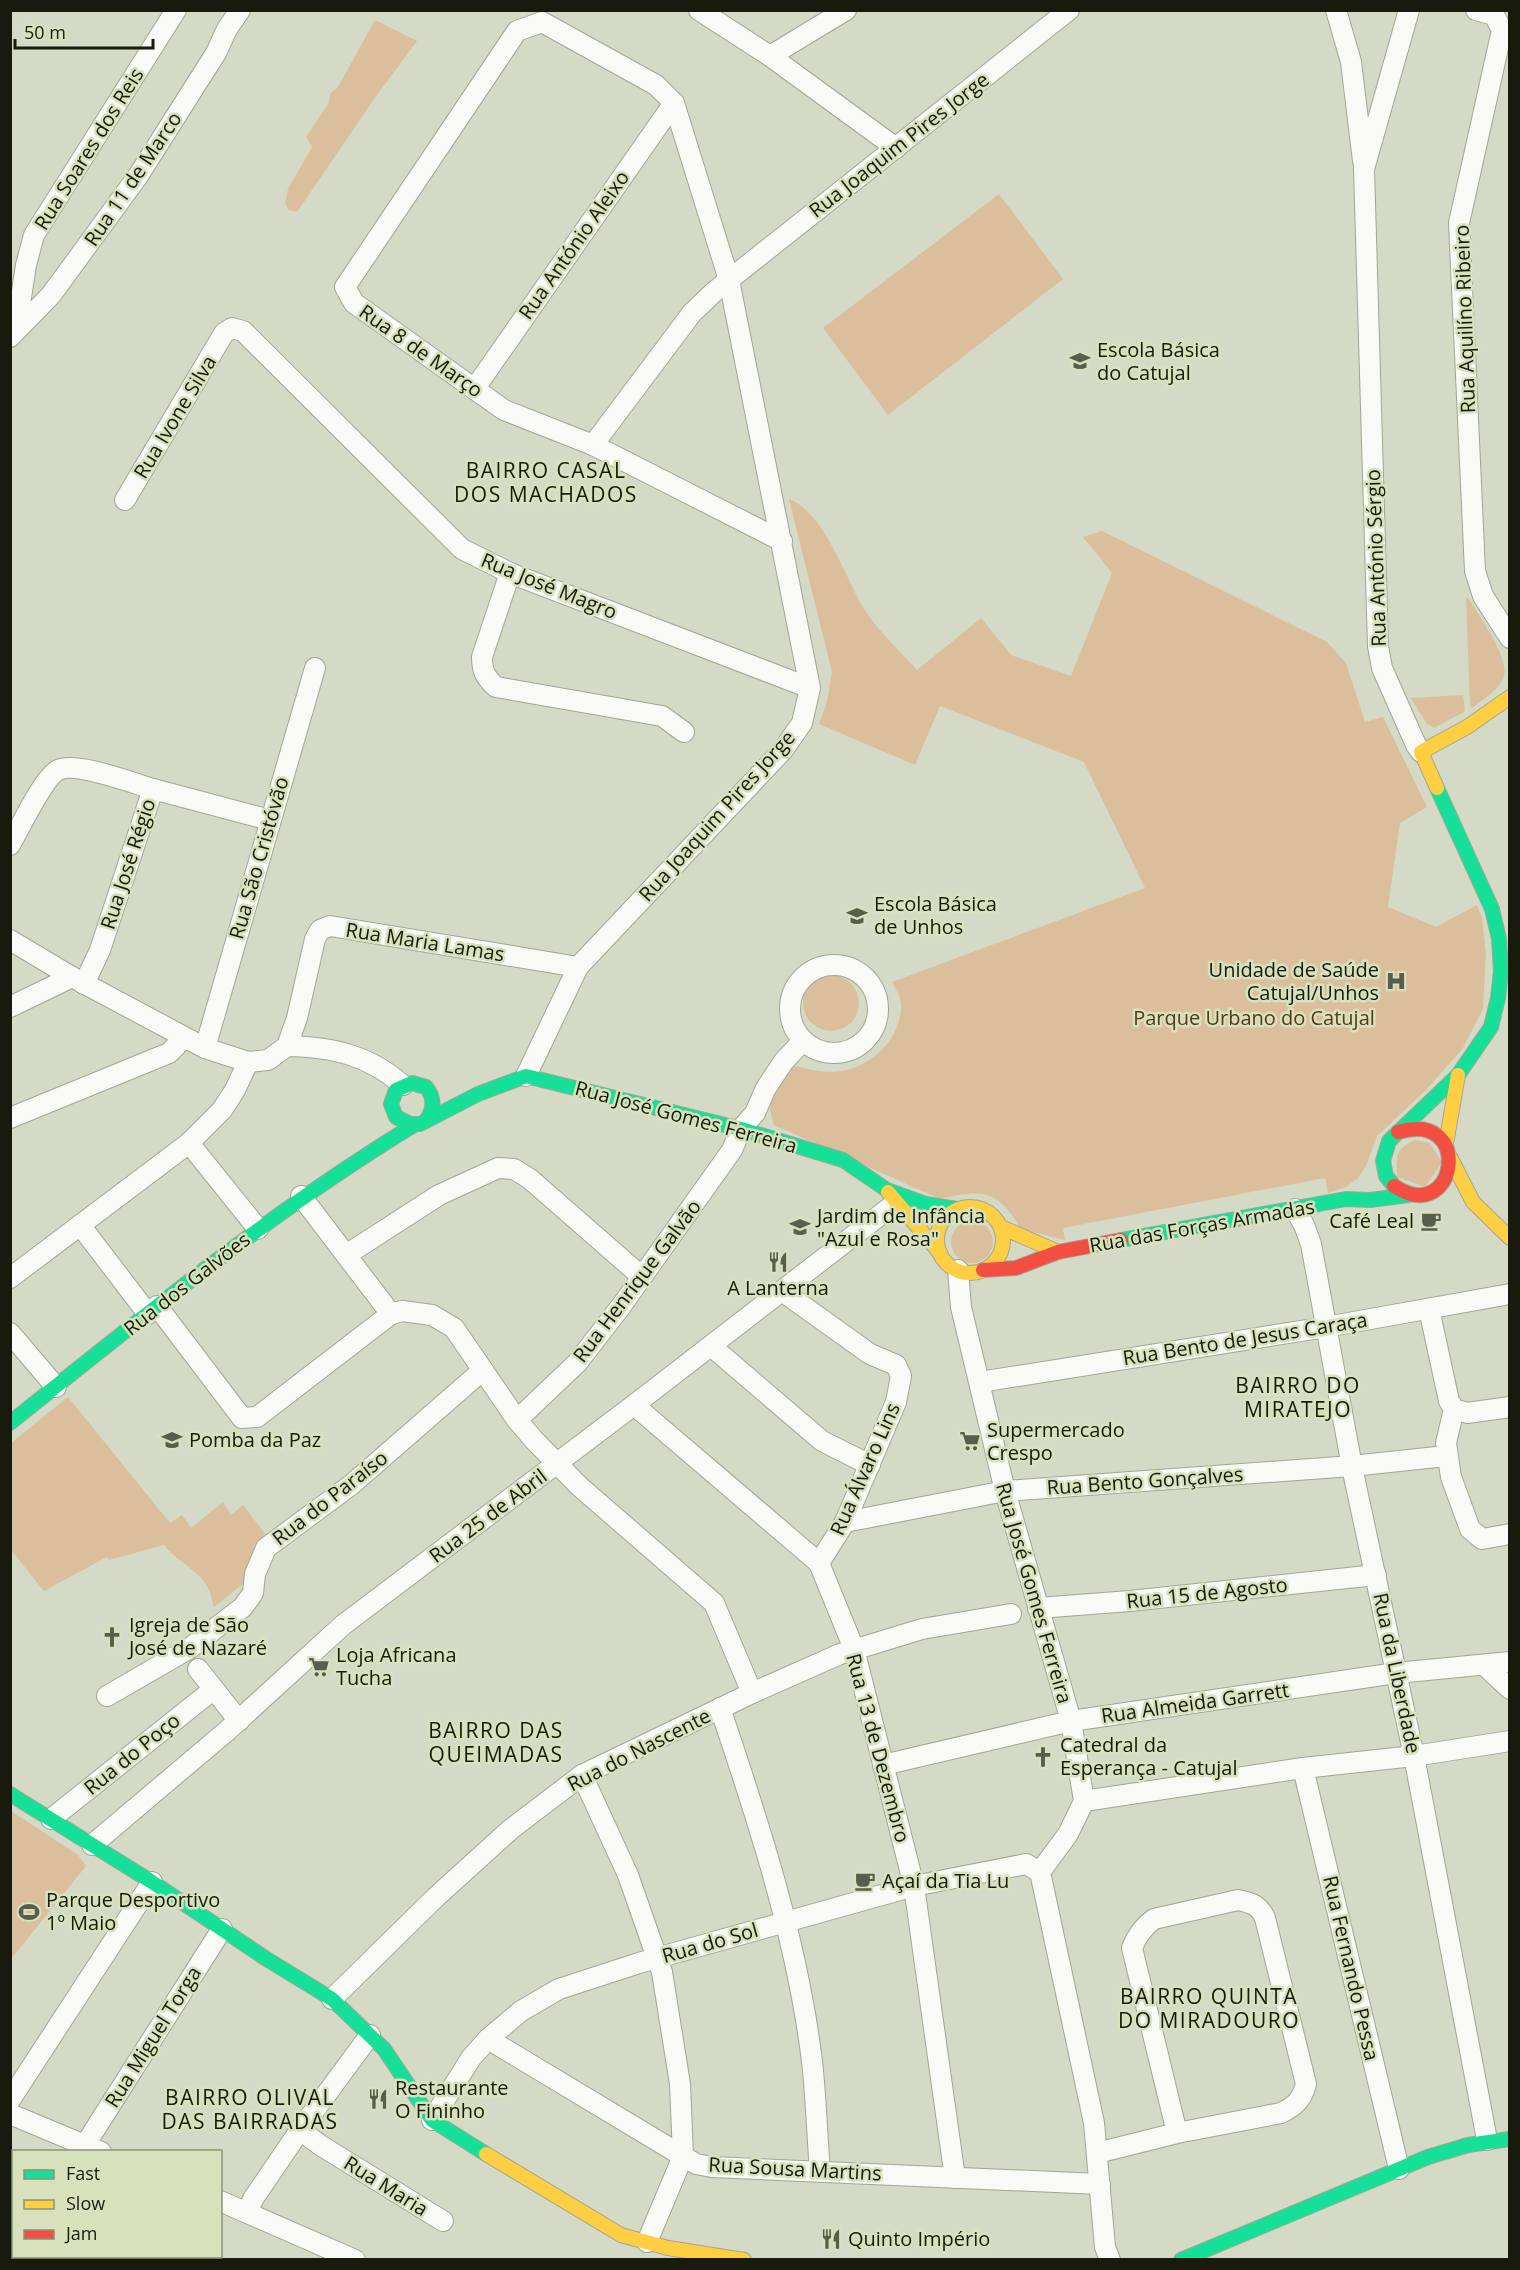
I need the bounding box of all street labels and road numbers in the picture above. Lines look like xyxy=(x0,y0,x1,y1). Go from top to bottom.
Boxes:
street label: Rua Soares dos Reis xyxy=(28,63,149,235)
street label: Rua Joaquim Pires Jorge xyxy=(803,66,994,223)
street label: Rua 11 de Marco xyxy=(78,106,188,251)
street label: Rua António Aleixo xyxy=(512,165,635,325)
street label: Rua Aquilíno Ribeiro xyxy=(1448,224,1481,414)
street label: Rua 8 de Março xyxy=(354,298,488,403)
street label: Rua Ivone Silva xyxy=(127,350,222,483)
street label: Rua António Sérgio xyxy=(1359,469,1392,647)
street label: Rua José Magro xyxy=(477,546,621,625)
street label: Rua Joaquim Pires Jorge xyxy=(632,724,801,907)
street label: Rua São Cristóvão xyxy=(222,773,295,942)
street label: Rua José Régio xyxy=(94,795,161,933)
street label: Rua Maria Lamas xyxy=(344,916,506,967)
street label: Rua José Gomes Ferreira xyxy=(572,1074,800,1159)
street label: Rua das Forças Armadas xyxy=(1087,1192,1317,1259)
street label: Rua Henrique Galvão xyxy=(566,1194,707,1368)
street label: Rua dos Galvões xyxy=(118,1226,255,1341)
street label: Rua Bento de Jesus Caraça xyxy=(1121,1306,1369,1371)
street label: Rua Álvaro Lins xyxy=(823,1398,906,1539)
street label: Rua do Paraíso xyxy=(266,1444,393,1551)
street label: Rua Bento Gonçalves xyxy=(1046,1460,1244,1501)
street label: Rua 25 de Abril xyxy=(423,1462,552,1569)
street label: Rua José Gomes Ferreira xyxy=(990,1479,1079,1707)
street label: Rua 15 de Agosto xyxy=(1125,1571,1289,1614)
street label: Rua da Liberdade xyxy=(1367,1590,1428,1756)
street label: Rua 13 de Dezembro xyxy=(840,1650,917,1846)
street label: Rua Almeida Garrett xyxy=(1099,1676,1291,1729)
street label: Rua do Nascente xyxy=(562,1702,715,1797)
street label: Rua do Poço xyxy=(78,1707,185,1801)
street label: Rua Fernando Pessa xyxy=(1317,1873,1386,2063)
street label: Rua do Sol xyxy=(659,1916,761,1969)
street label: Rua Miguel Torga xyxy=(98,1961,207,2112)
street label: Rua Maria xyxy=(339,2149,433,2222)
street label: Rua Sousa Martins xyxy=(708,2150,882,2187)

